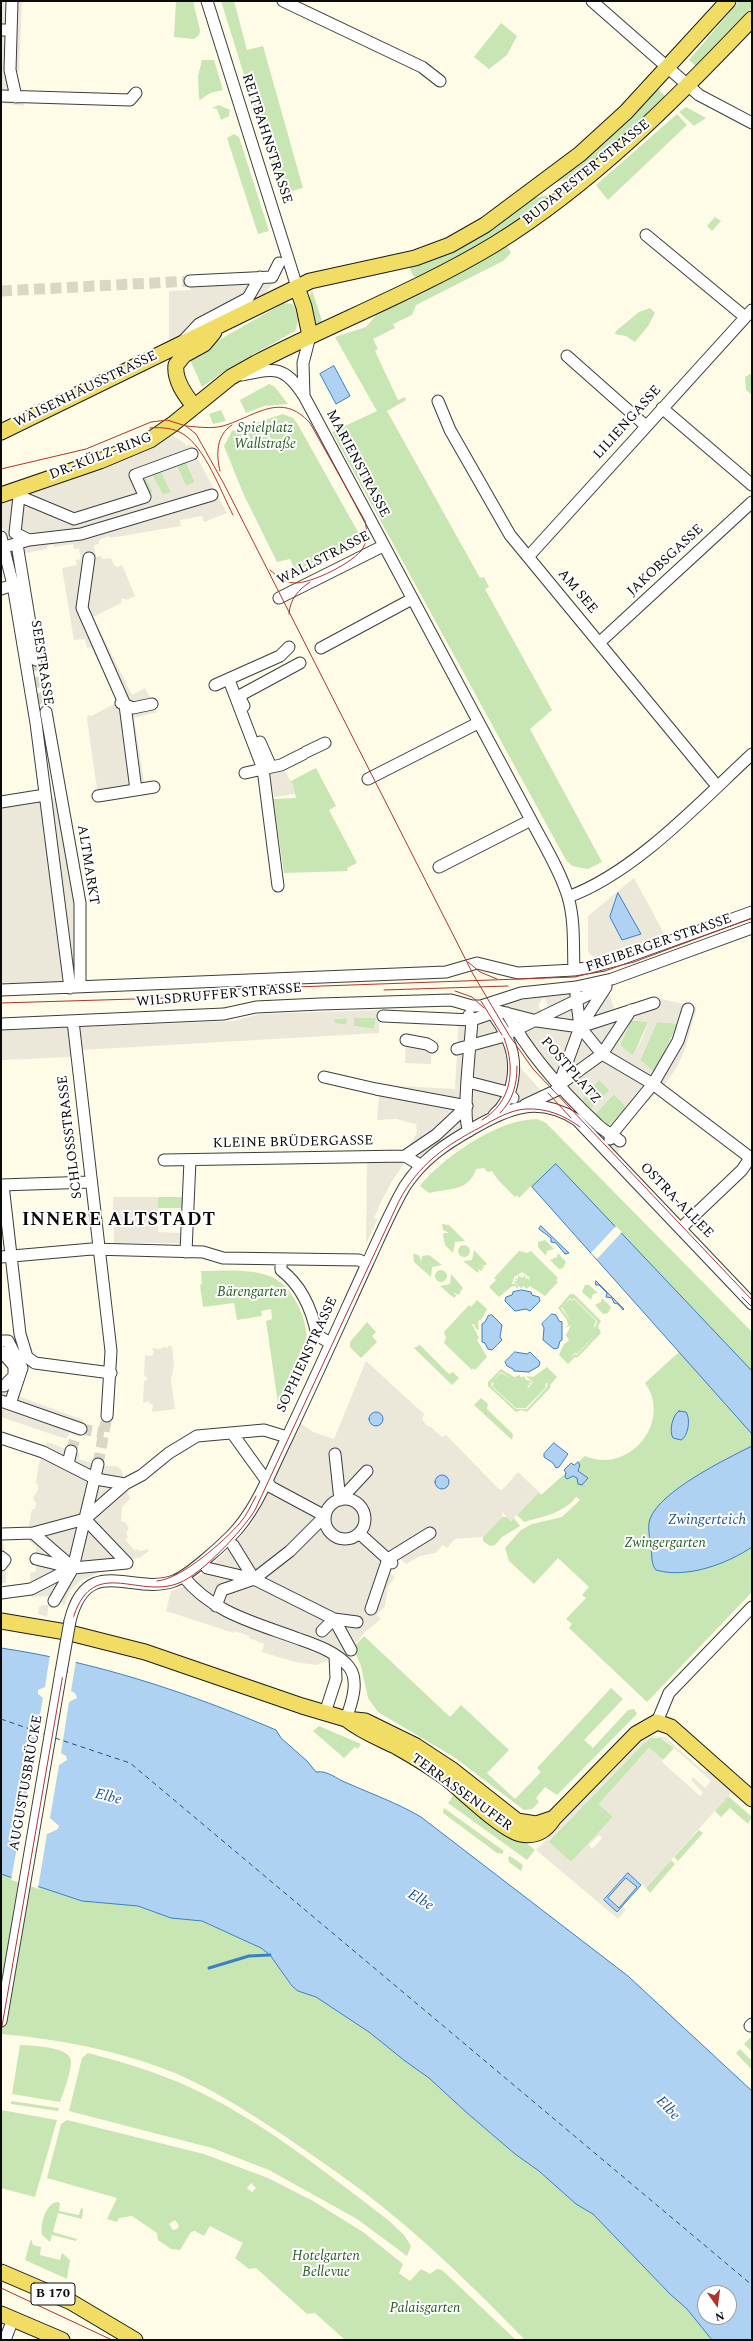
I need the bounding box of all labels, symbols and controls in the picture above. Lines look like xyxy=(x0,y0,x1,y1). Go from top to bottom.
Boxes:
street label: REITBAHNSTRASSE xyxy=(237,72,295,206)
street label: BUDAPESTER STRASSE xyxy=(520,117,654,229)
street label: WAISENHAUSSTRASSE xyxy=(12,348,160,432)
street label: LILIENGASSE xyxy=(590,383,666,463)
street label: MARIENSTRASSE xyxy=(322,407,392,521)
park label: Spielplatz Wallstraße xyxy=(234,421,296,454)
street label: DR.-KÜLZ-RING xyxy=(47,430,155,484)
street label: JAKOBSGASSE xyxy=(625,522,707,600)
street label: WALLSTRASSE xyxy=(275,528,373,590)
street label: AM SEE xyxy=(553,566,601,618)
street label: SEESTRASSE xyxy=(26,619,56,707)
street label: ALTMARKT xyxy=(72,824,102,906)
street label: FREIBERGER STRASSE xyxy=(584,911,734,977)
street label: WILSDRUFFER STRASSE xyxy=(135,980,303,1012)
street label: POSTPLATZ xyxy=(536,1034,604,1108)
street label: SCHLOSSSTRASSE xyxy=(55,1074,87,1200)
street label: KLEINE BRÜDERGASSE xyxy=(212,1133,374,1153)
street label: OSTRA-ALLEE xyxy=(636,1160,716,1242)
district label: INNERE ALTSTADT xyxy=(22,1210,216,1232)
park label: Bärengarten xyxy=(217,1285,287,1301)
street label: SOPHIENSTRASSE xyxy=(274,1295,342,1415)
water label: Zwingerteich xyxy=(668,1512,746,1530)
park label: Zwingergarten xyxy=(624,1536,706,1552)
street label: AUGUSTUSBRÜCKE xyxy=(7,1714,47,1852)
street label: TERRASSENUFER xyxy=(407,1751,515,1835)
water label: Elbe xyxy=(93,1786,123,1810)
water label: Elbe xyxy=(404,1886,436,1916)
water label: Elbe xyxy=(651,2093,683,2125)
park label: Hotelgarten Bellevue xyxy=(292,2249,360,2282)
road number: B 170 xyxy=(31,2283,75,2305)
north arrow xyxy=(697,2285,737,2325)
park label: Palaisgarten xyxy=(389,2301,461,2317)
text: N xyxy=(713,2307,726,2325)

